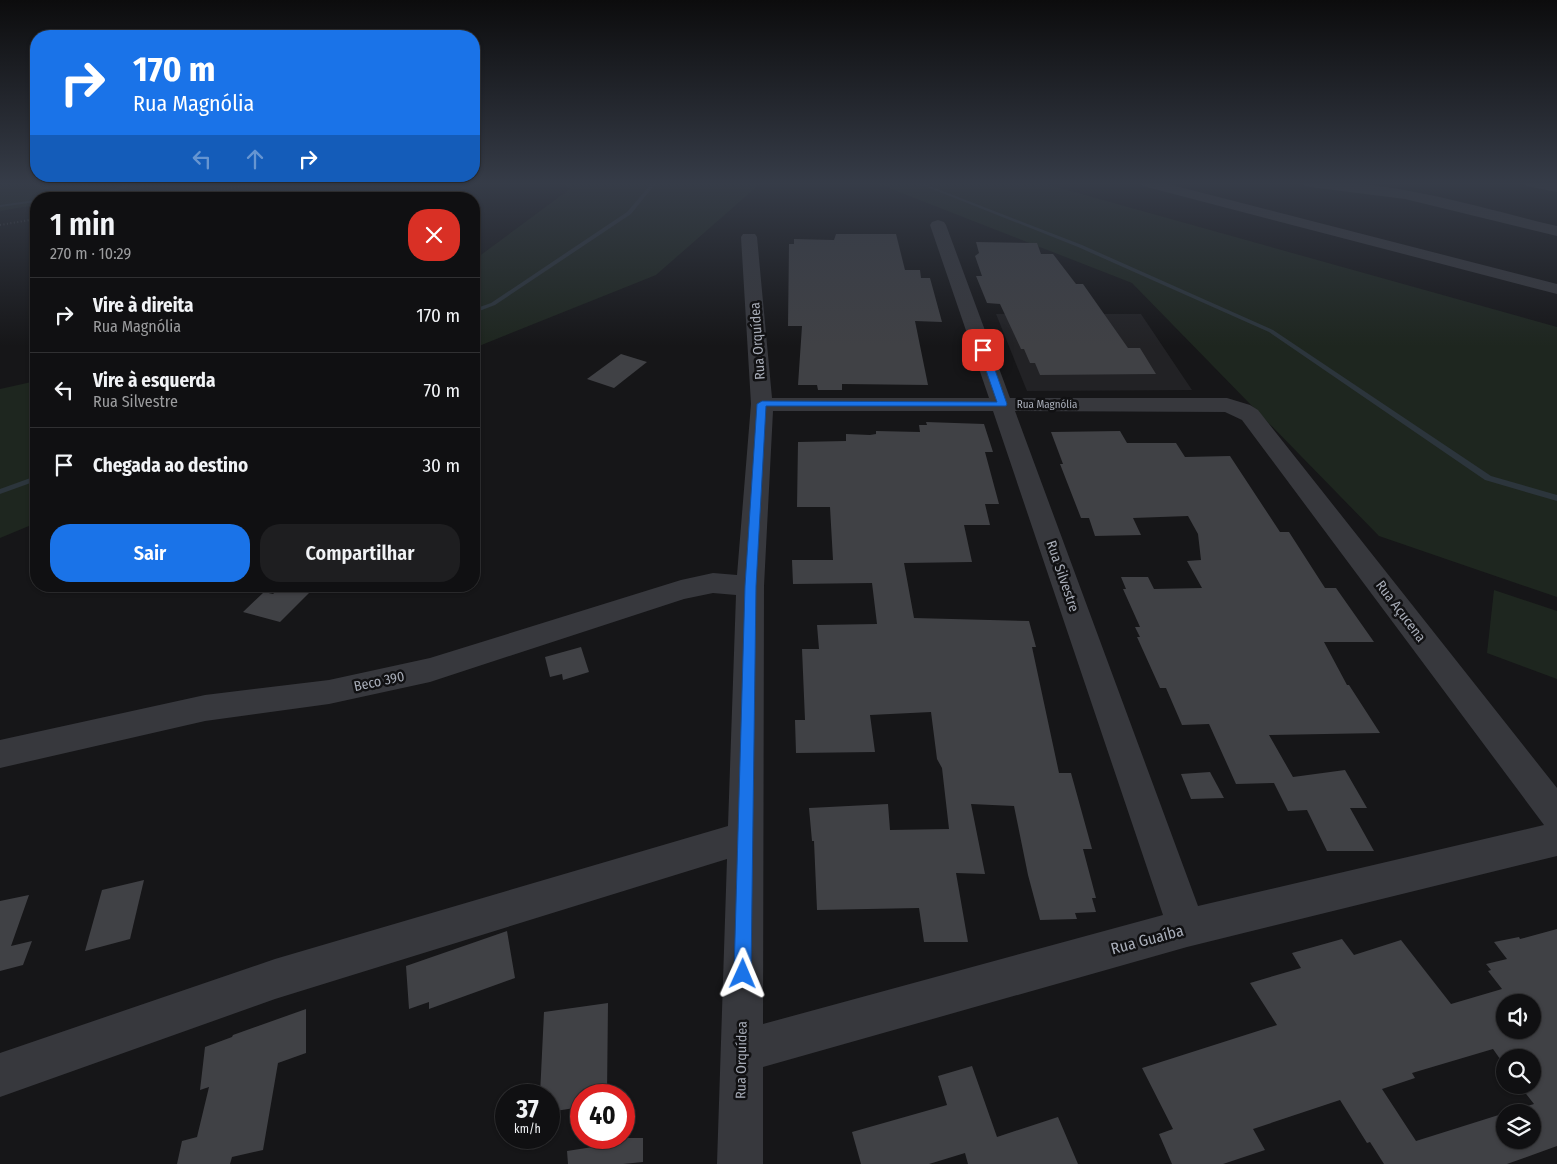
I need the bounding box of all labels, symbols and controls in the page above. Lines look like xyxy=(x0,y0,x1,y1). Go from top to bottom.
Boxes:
text: 170 m xyxy=(133,48,216,90)
icon: right xyxy=(50,50,115,115)
text: Rua Magnólia xyxy=(133,90,254,117)
icon: left xyxy=(188,145,216,173)
icon: ahead xyxy=(241,145,269,173)
icon: right xyxy=(294,145,322,173)
text: 1 min xyxy=(50,207,115,243)
button: close xyxy=(408,209,460,261)
text: 270 m · 10:29 xyxy=(50,244,131,263)
text: Vire à direita xyxy=(93,294,194,317)
icon: right xyxy=(50,301,78,329)
street label: Rua Orquídea xyxy=(746,301,769,380)
text: 170 m xyxy=(416,304,460,327)
text: Rua Magnólia xyxy=(93,317,181,336)
pin xyxy=(962,329,1004,371)
icon: arrive xyxy=(969,336,997,364)
text: Vire à esquerda xyxy=(93,369,215,392)
icon: left xyxy=(50,376,78,404)
text: 70 m xyxy=(424,379,460,402)
text: Rua Silvestre xyxy=(93,392,178,411)
street label: Rua Magnólia xyxy=(1017,398,1077,411)
icon: arrive xyxy=(50,451,78,479)
text: Chegada ao destino xyxy=(93,454,248,477)
text: 30 m xyxy=(422,454,460,477)
button: Sair xyxy=(50,524,250,582)
button: Compartilhar xyxy=(260,524,460,582)
street label: Rua Silvestre xyxy=(1042,538,1083,614)
street label: Rua Açucena xyxy=(1372,577,1429,645)
street label: Beco 390 xyxy=(352,668,406,695)
street label: Rua Guaíba xyxy=(1109,921,1186,958)
position arrow xyxy=(716,947,768,999)
map controls xyxy=(1496,994,1541,1149)
button: sound xyxy=(1496,994,1541,1039)
street label: Rua Orquídea xyxy=(732,1021,751,1099)
button: search xyxy=(1496,1049,1541,1094)
speed limit sign: 40 xyxy=(570,1084,635,1149)
text: 37 xyxy=(516,1095,539,1125)
button: layers xyxy=(1496,1104,1541,1149)
text: km/h xyxy=(514,1122,541,1136)

